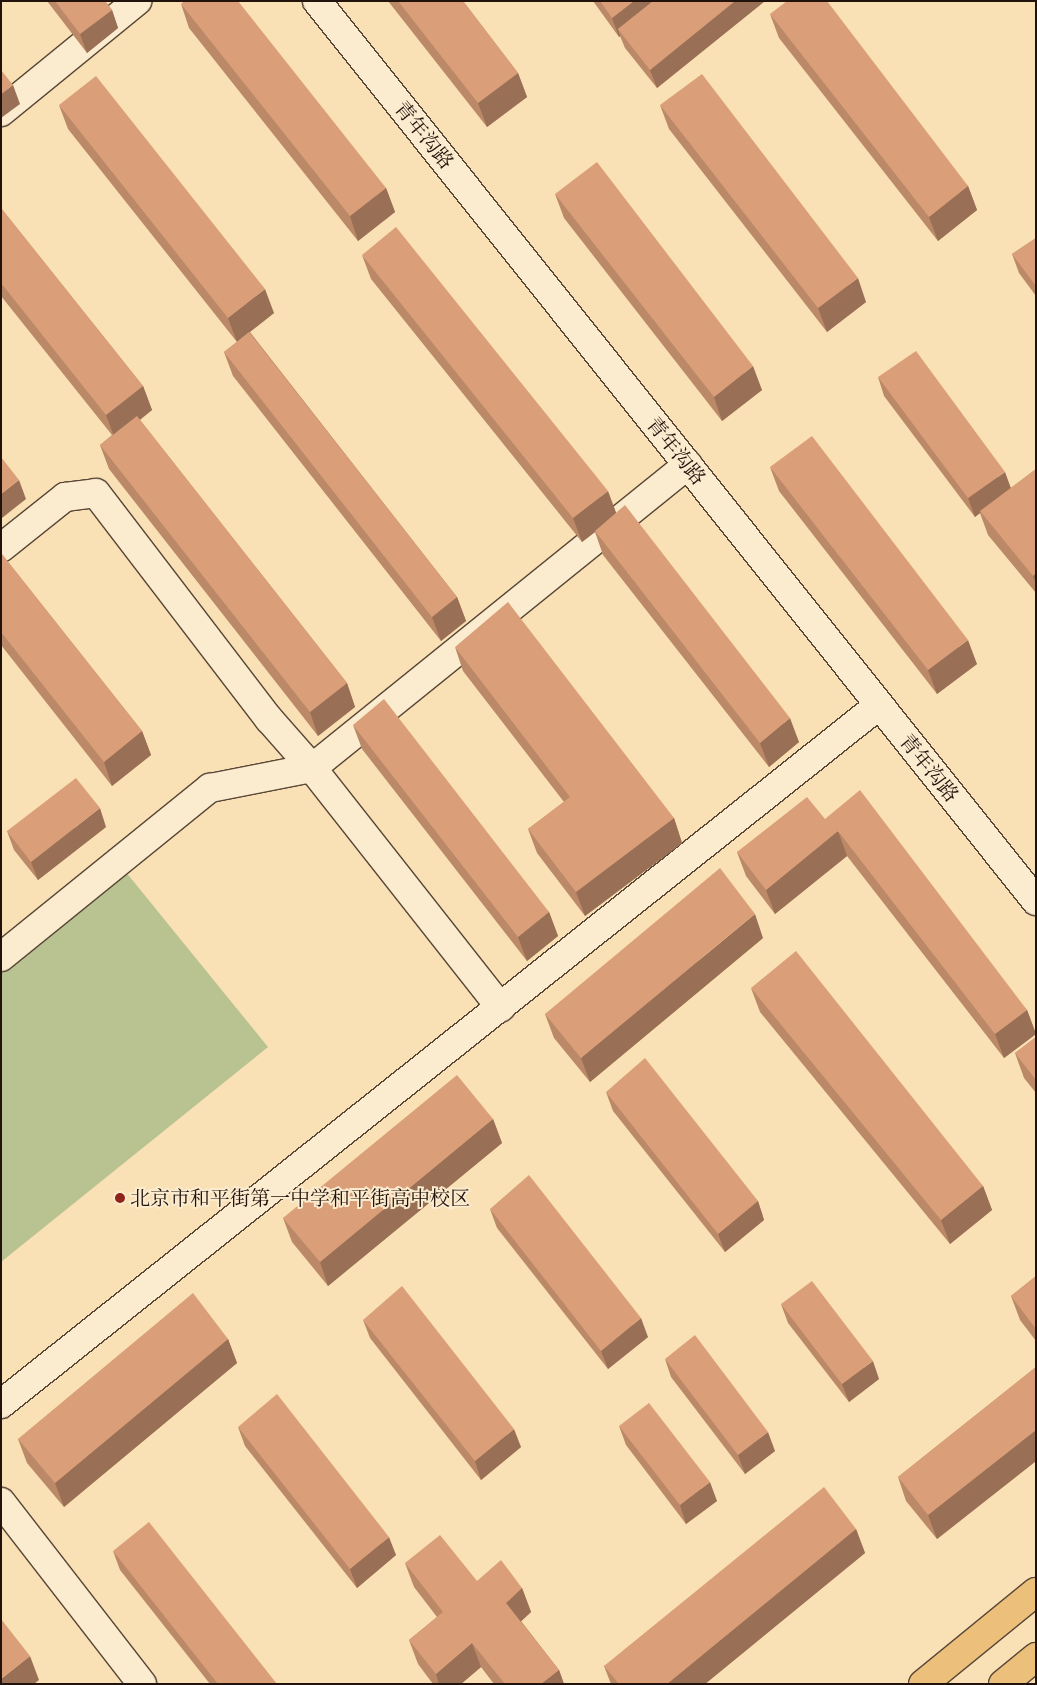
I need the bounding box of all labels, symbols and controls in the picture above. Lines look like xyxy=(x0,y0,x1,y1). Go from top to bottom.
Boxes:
street label: 青年沟路 xyxy=(390,96,458,174)
street label: 青年沟路 xyxy=(642,412,710,490)
street label: 青年沟路 xyxy=(895,729,963,807)
place label: 北京市和平街第一中学和平街高中校区 xyxy=(130,1186,470,1210)
marker: 北京市和平街第一中学和平街高中校区 xyxy=(114,1192,126,1204)

